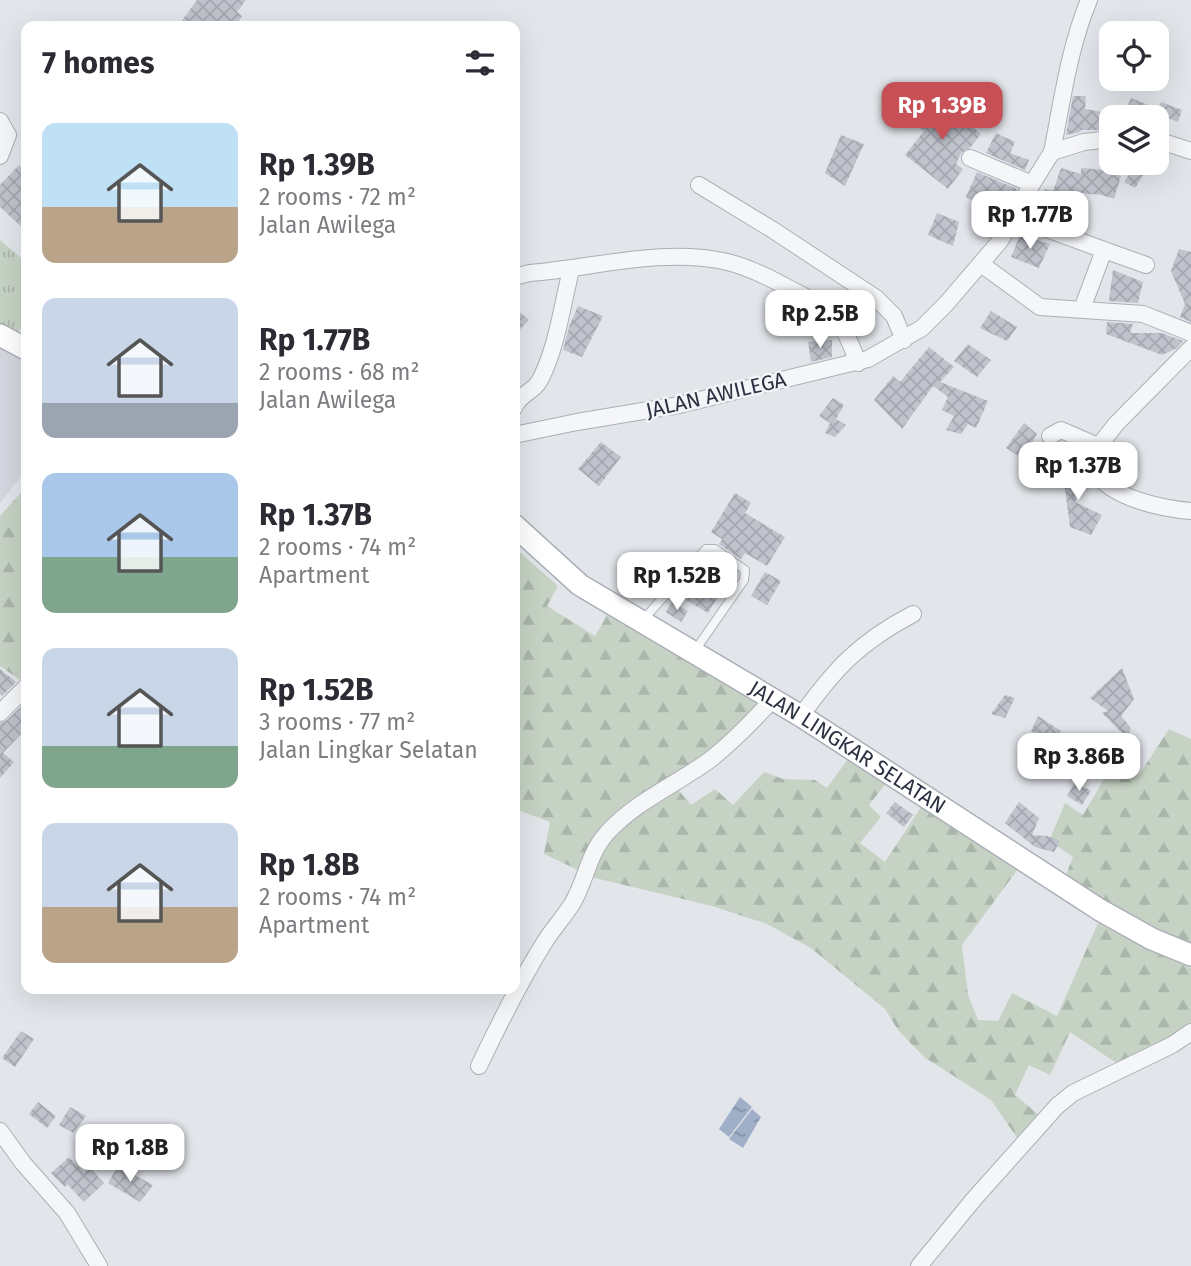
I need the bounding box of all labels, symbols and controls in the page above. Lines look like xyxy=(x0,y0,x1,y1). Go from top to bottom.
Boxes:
map controls xyxy=(1099,21,1169,175)
button: locate xyxy=(1099,21,1169,91)
icon: filters xyxy=(461,44,499,82)
text: 7 homes xyxy=(42,45,154,81)
pin: Rp 1.39B xyxy=(870,82,1014,142)
text: Rp 1.39B xyxy=(898,91,986,119)
button: layers xyxy=(1099,105,1169,175)
text: Rp 1.39B xyxy=(259,147,375,183)
icon: home xyxy=(98,151,182,235)
text: 2 rooms · 72 m² xyxy=(259,183,416,211)
pin: Rp 1.77B xyxy=(958,191,1102,251)
text: Rp 1.77B xyxy=(987,200,1073,228)
text: Jalan Awilega xyxy=(259,211,396,239)
pin: Rp 2.5B xyxy=(755,290,885,350)
text: Rp 2.5B xyxy=(781,299,859,327)
text: Rp 1.77B xyxy=(259,322,370,358)
icon: home xyxy=(98,326,182,410)
text: 2 rooms · 68 m² xyxy=(259,358,420,386)
street label: JALAN AWILEGA xyxy=(643,366,789,424)
text: Jalan Awilega xyxy=(259,386,396,414)
pin: Rp 1.37B xyxy=(1006,442,1150,502)
text: Rp 1.37B xyxy=(1035,451,1121,479)
text: Rp 1.37B xyxy=(259,497,372,533)
icon: home xyxy=(98,501,182,585)
text: 2 rooms · 74 m² xyxy=(259,533,416,561)
pin: Rp 1.52B xyxy=(605,552,749,612)
text: Apartment xyxy=(259,561,369,589)
text: Rp 1.52B xyxy=(633,561,721,589)
text: Rp 1.52B xyxy=(259,672,374,708)
street label: JALAN LINGKAR SELATAN xyxy=(744,675,951,819)
icon: home xyxy=(98,676,182,760)
text: 3 rooms · 77 m² xyxy=(259,708,415,736)
pin: Rp 3.86B xyxy=(1007,734,1151,793)
text: Jalan Lingkar Selatan xyxy=(259,736,478,764)
text: Rp 3.86B xyxy=(1033,742,1125,770)
text: Rp 1.8B xyxy=(259,847,360,883)
icon: home xyxy=(98,851,182,935)
text: 2 rooms · 74 m² xyxy=(259,883,416,911)
text: Apartment xyxy=(259,911,369,939)
pin: Rp 1.8B xyxy=(65,1124,195,1184)
text: Rp 1.8B xyxy=(91,1133,169,1161)

